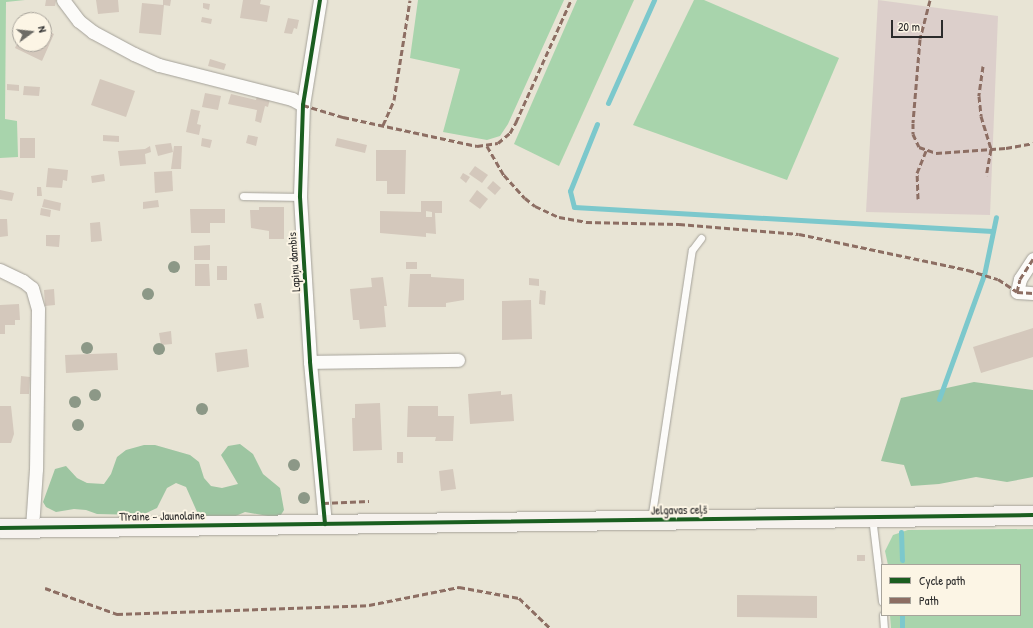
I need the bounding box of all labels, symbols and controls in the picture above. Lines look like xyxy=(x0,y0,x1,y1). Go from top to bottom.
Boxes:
north arrow xyxy=(12,12,52,52)
scale bar xyxy=(893,12,945,38)
text: 20 m xyxy=(898,18,920,35)
text: N xyxy=(35,25,50,34)
street label: Lapiņu dambis xyxy=(285,232,303,292)
street label: Jelgavas ceļš xyxy=(651,502,707,518)
street label: Tīraine - Jaunolaine xyxy=(119,508,205,524)
legend xyxy=(881,564,1021,616)
text: Cycle path xyxy=(919,572,965,589)
text: Path xyxy=(919,592,939,609)

